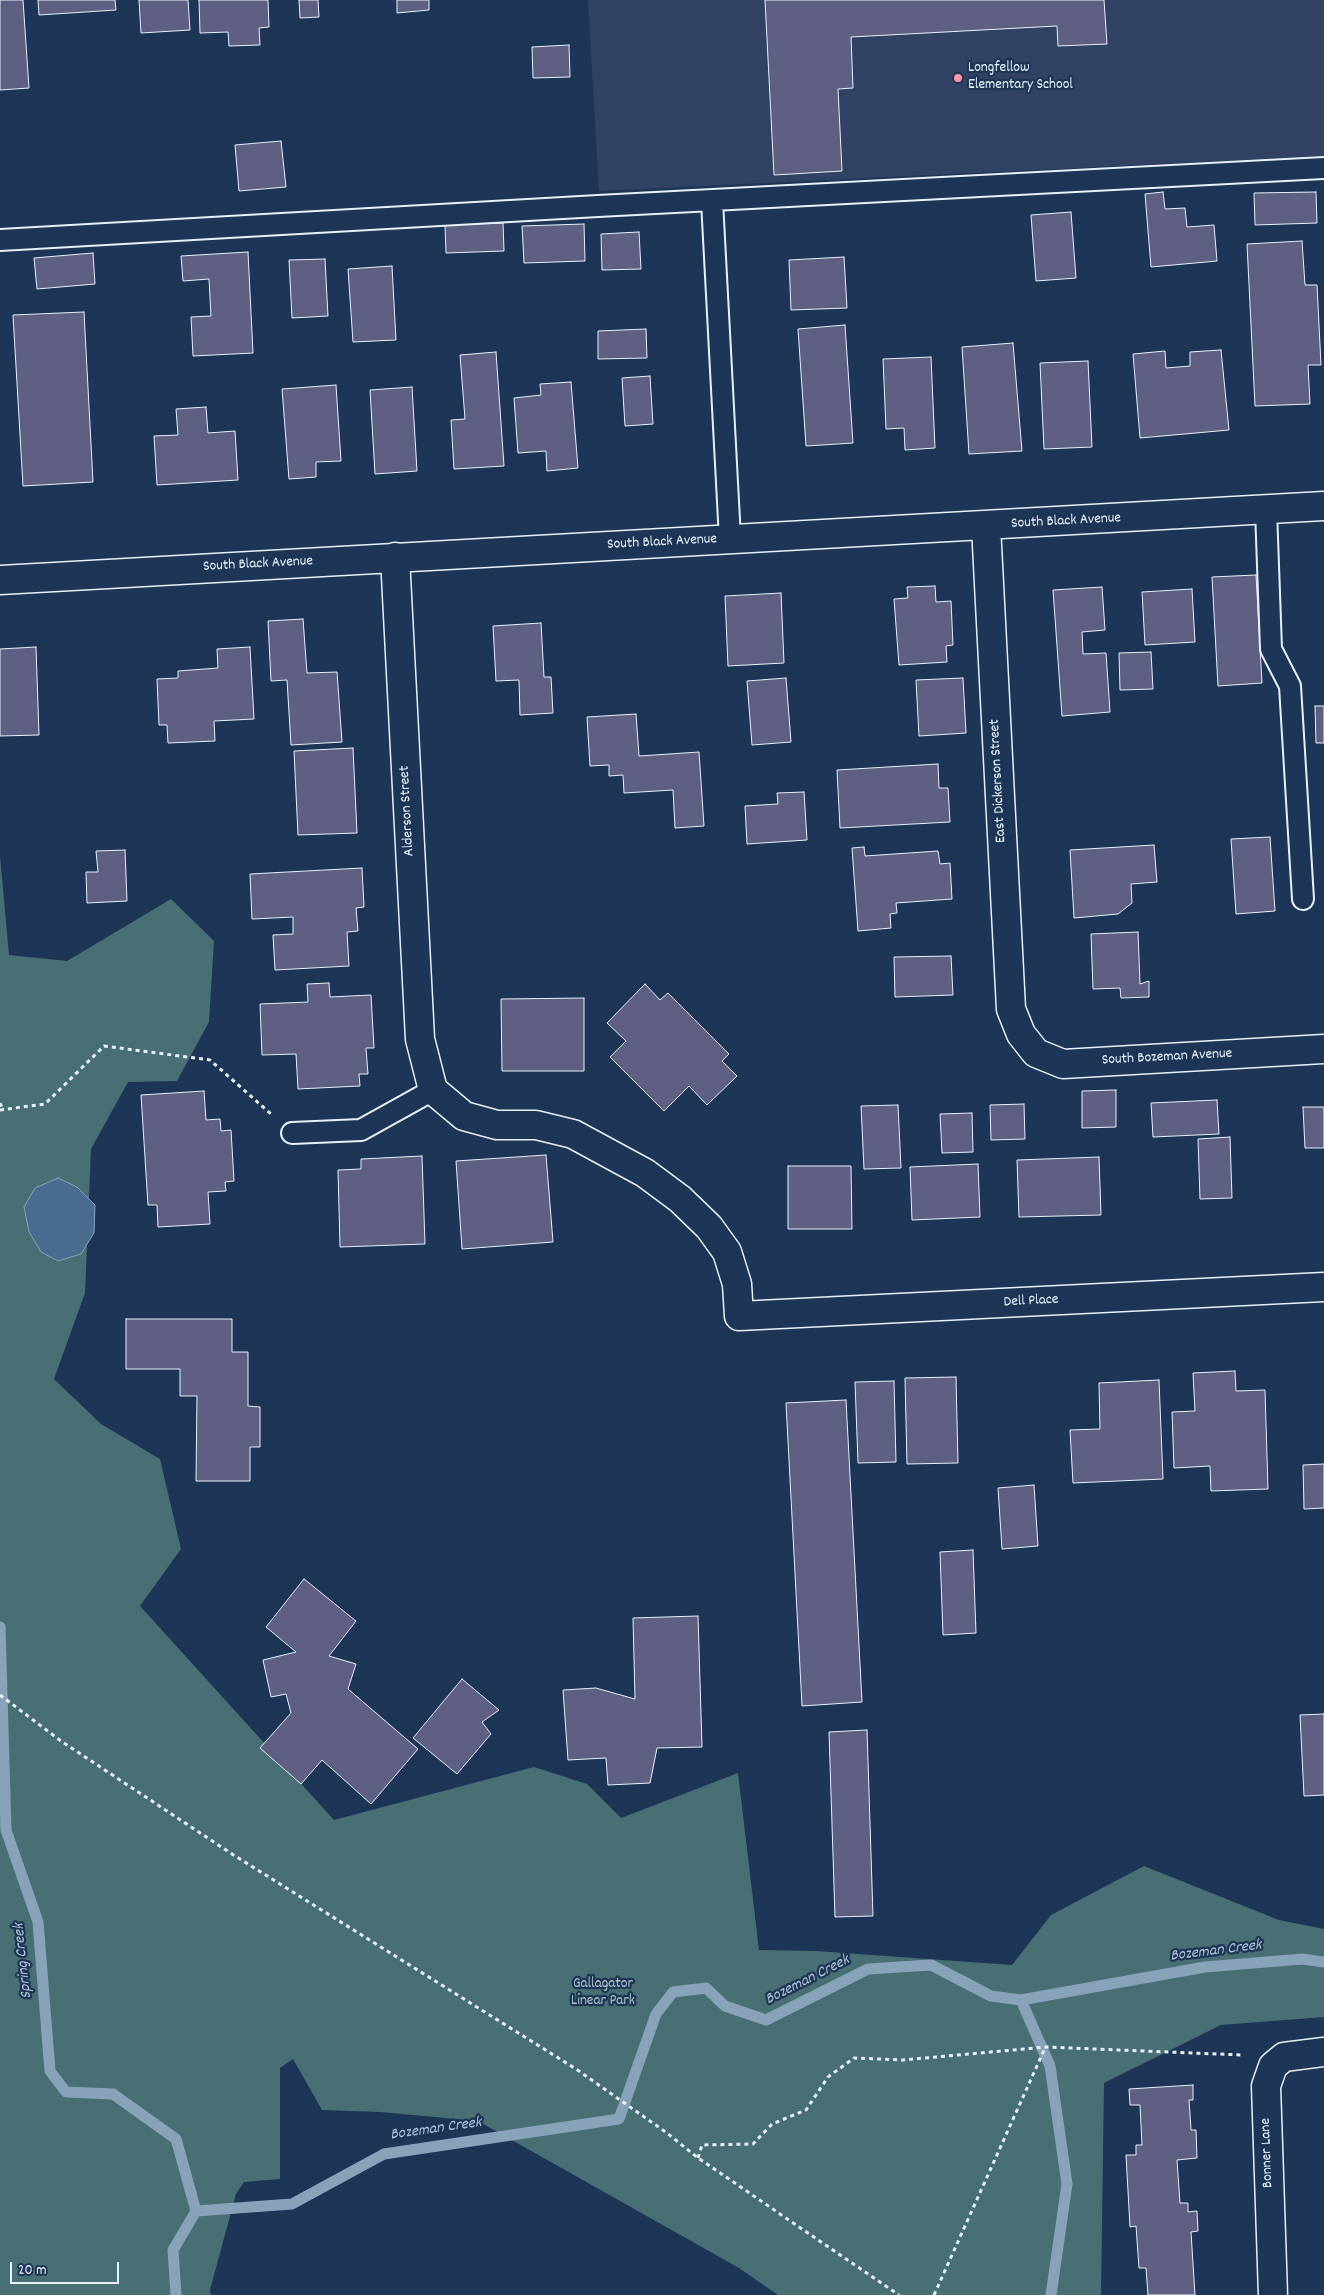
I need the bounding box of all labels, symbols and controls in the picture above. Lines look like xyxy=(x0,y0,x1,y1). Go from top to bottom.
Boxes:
place label: Longfellow Elementary School xyxy=(968,60,1073,95)
marker: Longfellow Elementary School xyxy=(952,72,964,84)
street label: South Black Avenue xyxy=(1011,510,1121,534)
street label: South Black Avenue xyxy=(607,531,717,555)
street label: South Black Avenue xyxy=(203,553,313,577)
street label: East Dickerson Street xyxy=(987,719,1011,843)
street label: Alderson Street xyxy=(397,765,419,857)
street label: South Bozeman Avenue xyxy=(1101,1046,1233,1070)
street label: Dell Place xyxy=(1003,1292,1059,1312)
water label: Spring Creek xyxy=(10,1922,38,2000)
water label: Bozeman Creek xyxy=(1169,1937,1263,1967)
water label: Bozeman Creek xyxy=(763,1952,853,2010)
park label: Gallagator Linear Park xyxy=(571,1976,635,2011)
water label: Bozeman Creek xyxy=(389,2114,483,2146)
street label: Bonner Lane xyxy=(1258,2118,1278,2188)
scale bar xyxy=(12,2252,121,2284)
text: 20 m xyxy=(18,2260,46,2282)

